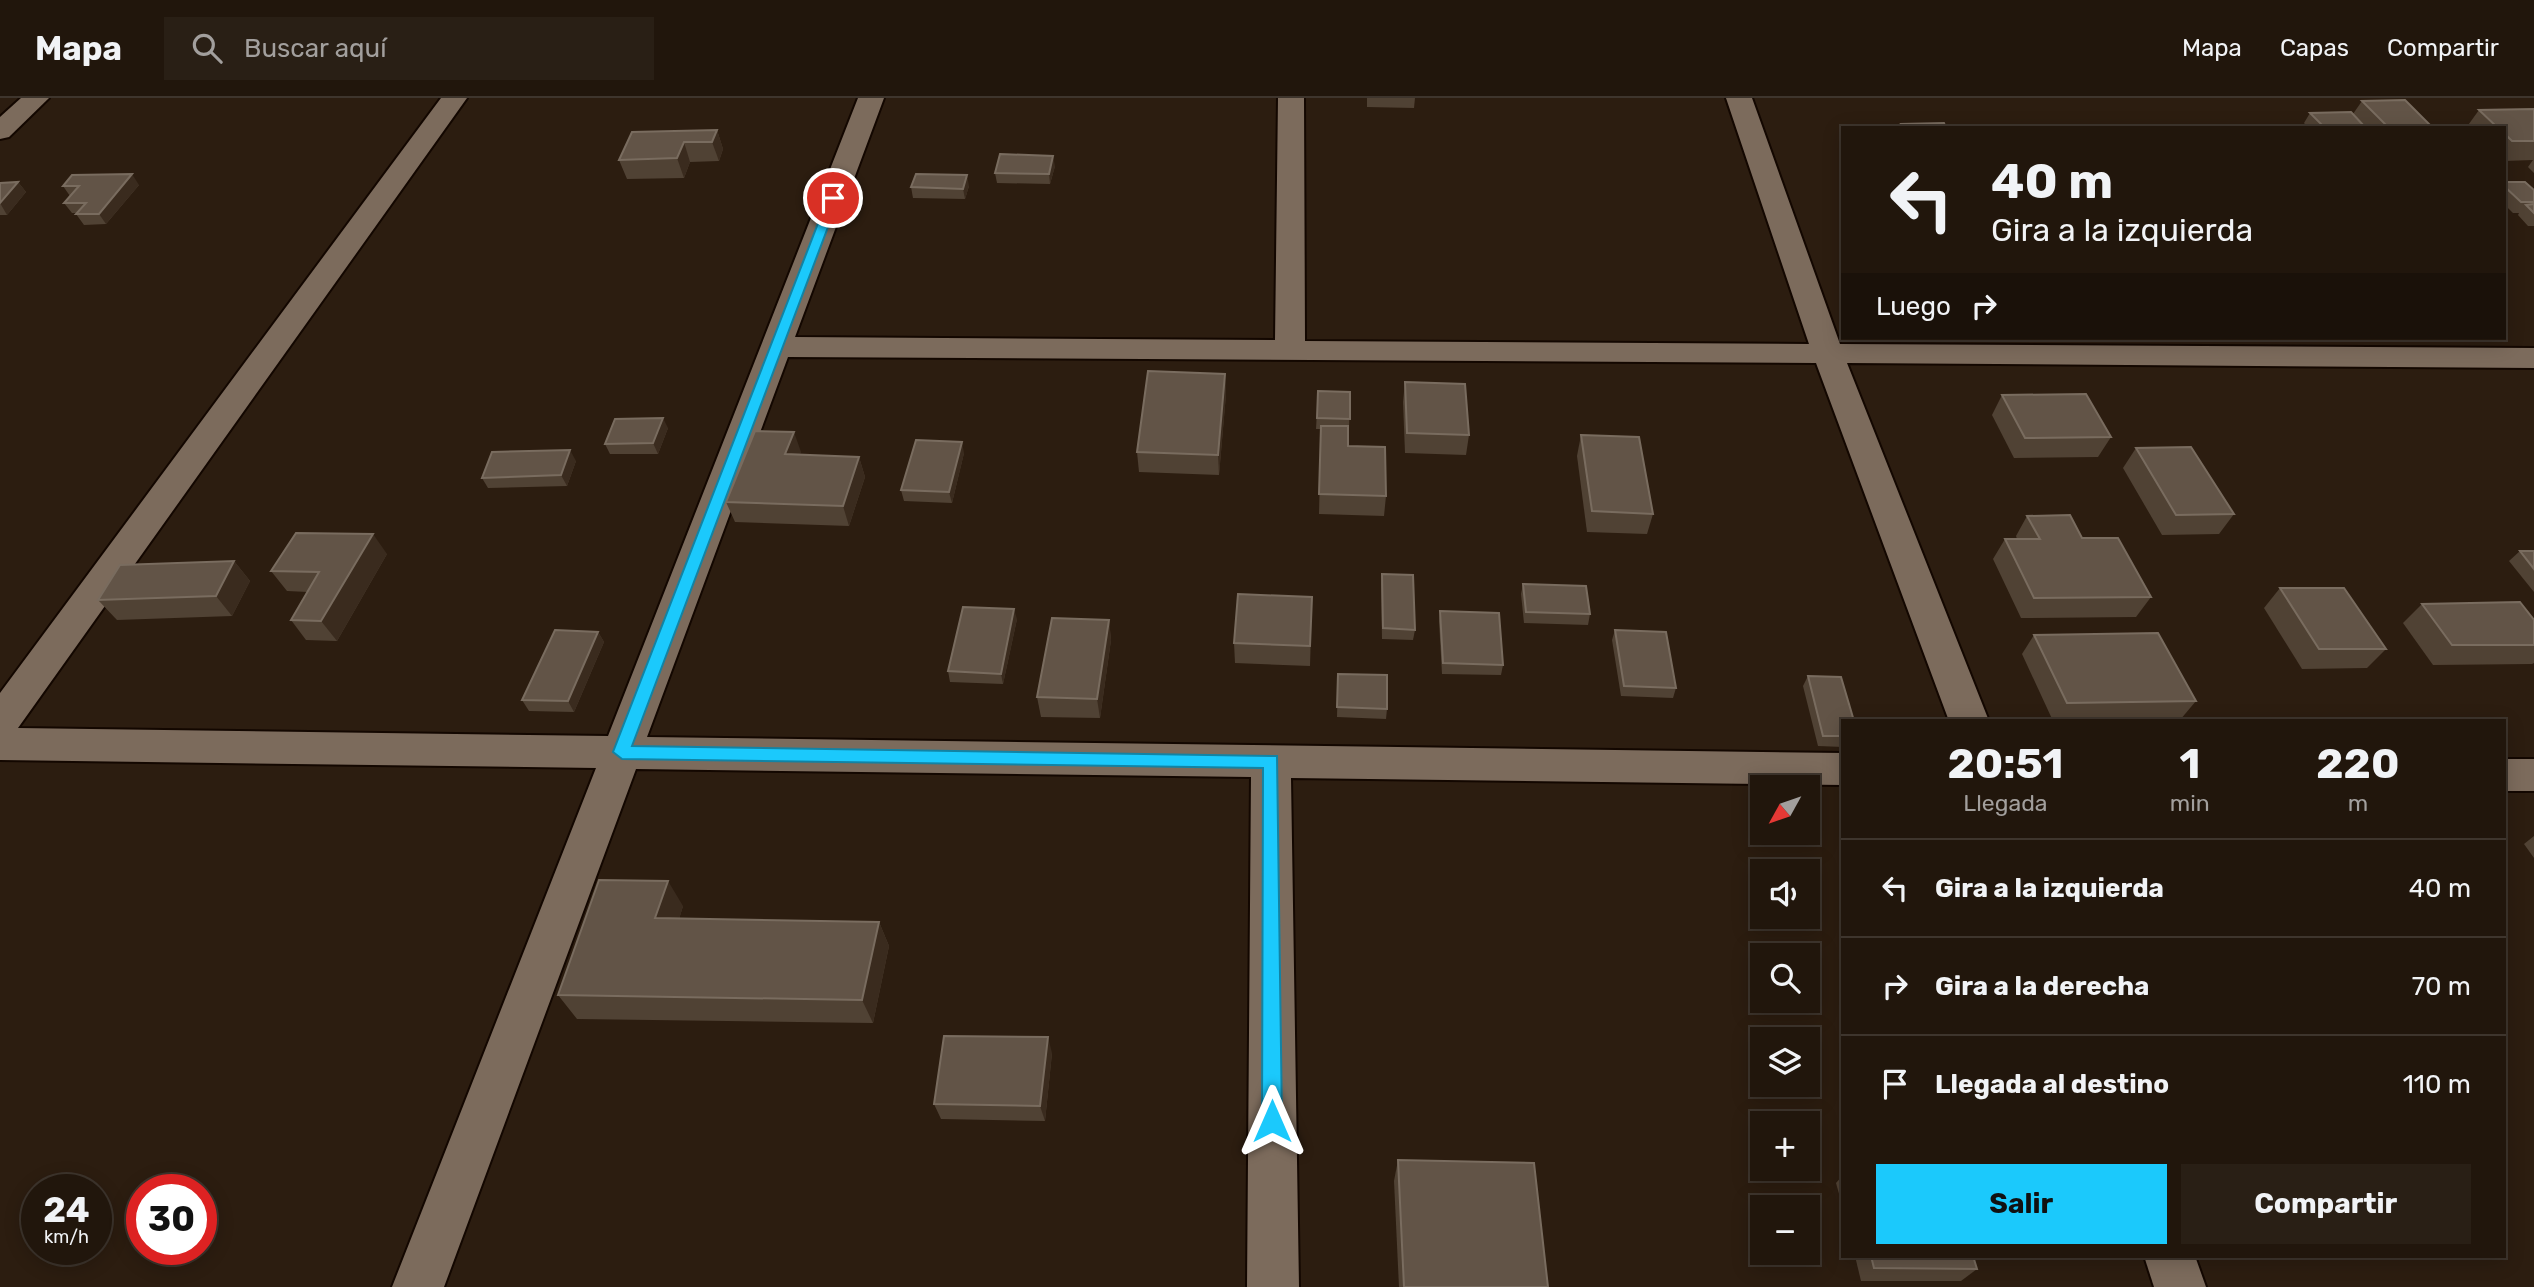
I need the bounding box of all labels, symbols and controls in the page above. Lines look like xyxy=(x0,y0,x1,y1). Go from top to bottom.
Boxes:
search box xyxy=(164,17,654,80)
text: Mapa xyxy=(35,29,122,68)
icon: search xyxy=(188,29,226,67)
text: Buscar aquí xyxy=(244,33,387,64)
text: Mapa xyxy=(2182,34,2242,62)
text: Capas xyxy=(2280,34,2349,62)
text: Compartir xyxy=(2387,34,2499,62)
text: 40 m xyxy=(1991,152,2113,210)
icon: left xyxy=(1876,154,1967,245)
pin xyxy=(803,168,863,228)
icon: arrive xyxy=(814,179,852,217)
text: Gira a la izquierda xyxy=(1991,211,2253,249)
icon: right xyxy=(1965,287,2003,325)
text: Luego xyxy=(1876,291,1951,322)
text: 20:51 xyxy=(1948,739,2063,789)
text: 1 xyxy=(2179,739,2200,789)
text: 220 xyxy=(2316,739,2399,789)
north arrow xyxy=(1750,775,1820,845)
map controls xyxy=(1750,775,1820,1265)
text: Llegada xyxy=(1963,789,2048,817)
text: min xyxy=(2170,789,2210,817)
text: m xyxy=(2348,789,2368,817)
button: sound xyxy=(1750,859,1820,929)
icon: left xyxy=(1876,869,1914,907)
text: Gira a la izquierda xyxy=(1935,873,2164,904)
text: 40 m xyxy=(2409,873,2471,904)
button: search xyxy=(1750,943,1820,1013)
icon: right xyxy=(1876,967,1914,1005)
text: Gira a la derecha xyxy=(1935,971,2149,1002)
text: 70 m xyxy=(2412,971,2471,1002)
button: layers xyxy=(1750,1027,1820,1097)
icon: arrive xyxy=(1876,1065,1914,1103)
text: Llegada al destino xyxy=(1935,1069,2169,1100)
text: 110 m xyxy=(2403,1069,2471,1100)
position arrow xyxy=(1235,1084,1309,1158)
button: + xyxy=(1750,1111,1820,1181)
button: Salir xyxy=(1876,1164,2167,1244)
button: Compartir xyxy=(2181,1164,2471,1244)
speed limit sign: 30 xyxy=(126,1174,217,1265)
text: 24 xyxy=(43,1189,90,1231)
button: − xyxy=(1750,1195,1820,1265)
text: km/h xyxy=(44,1226,89,1248)

